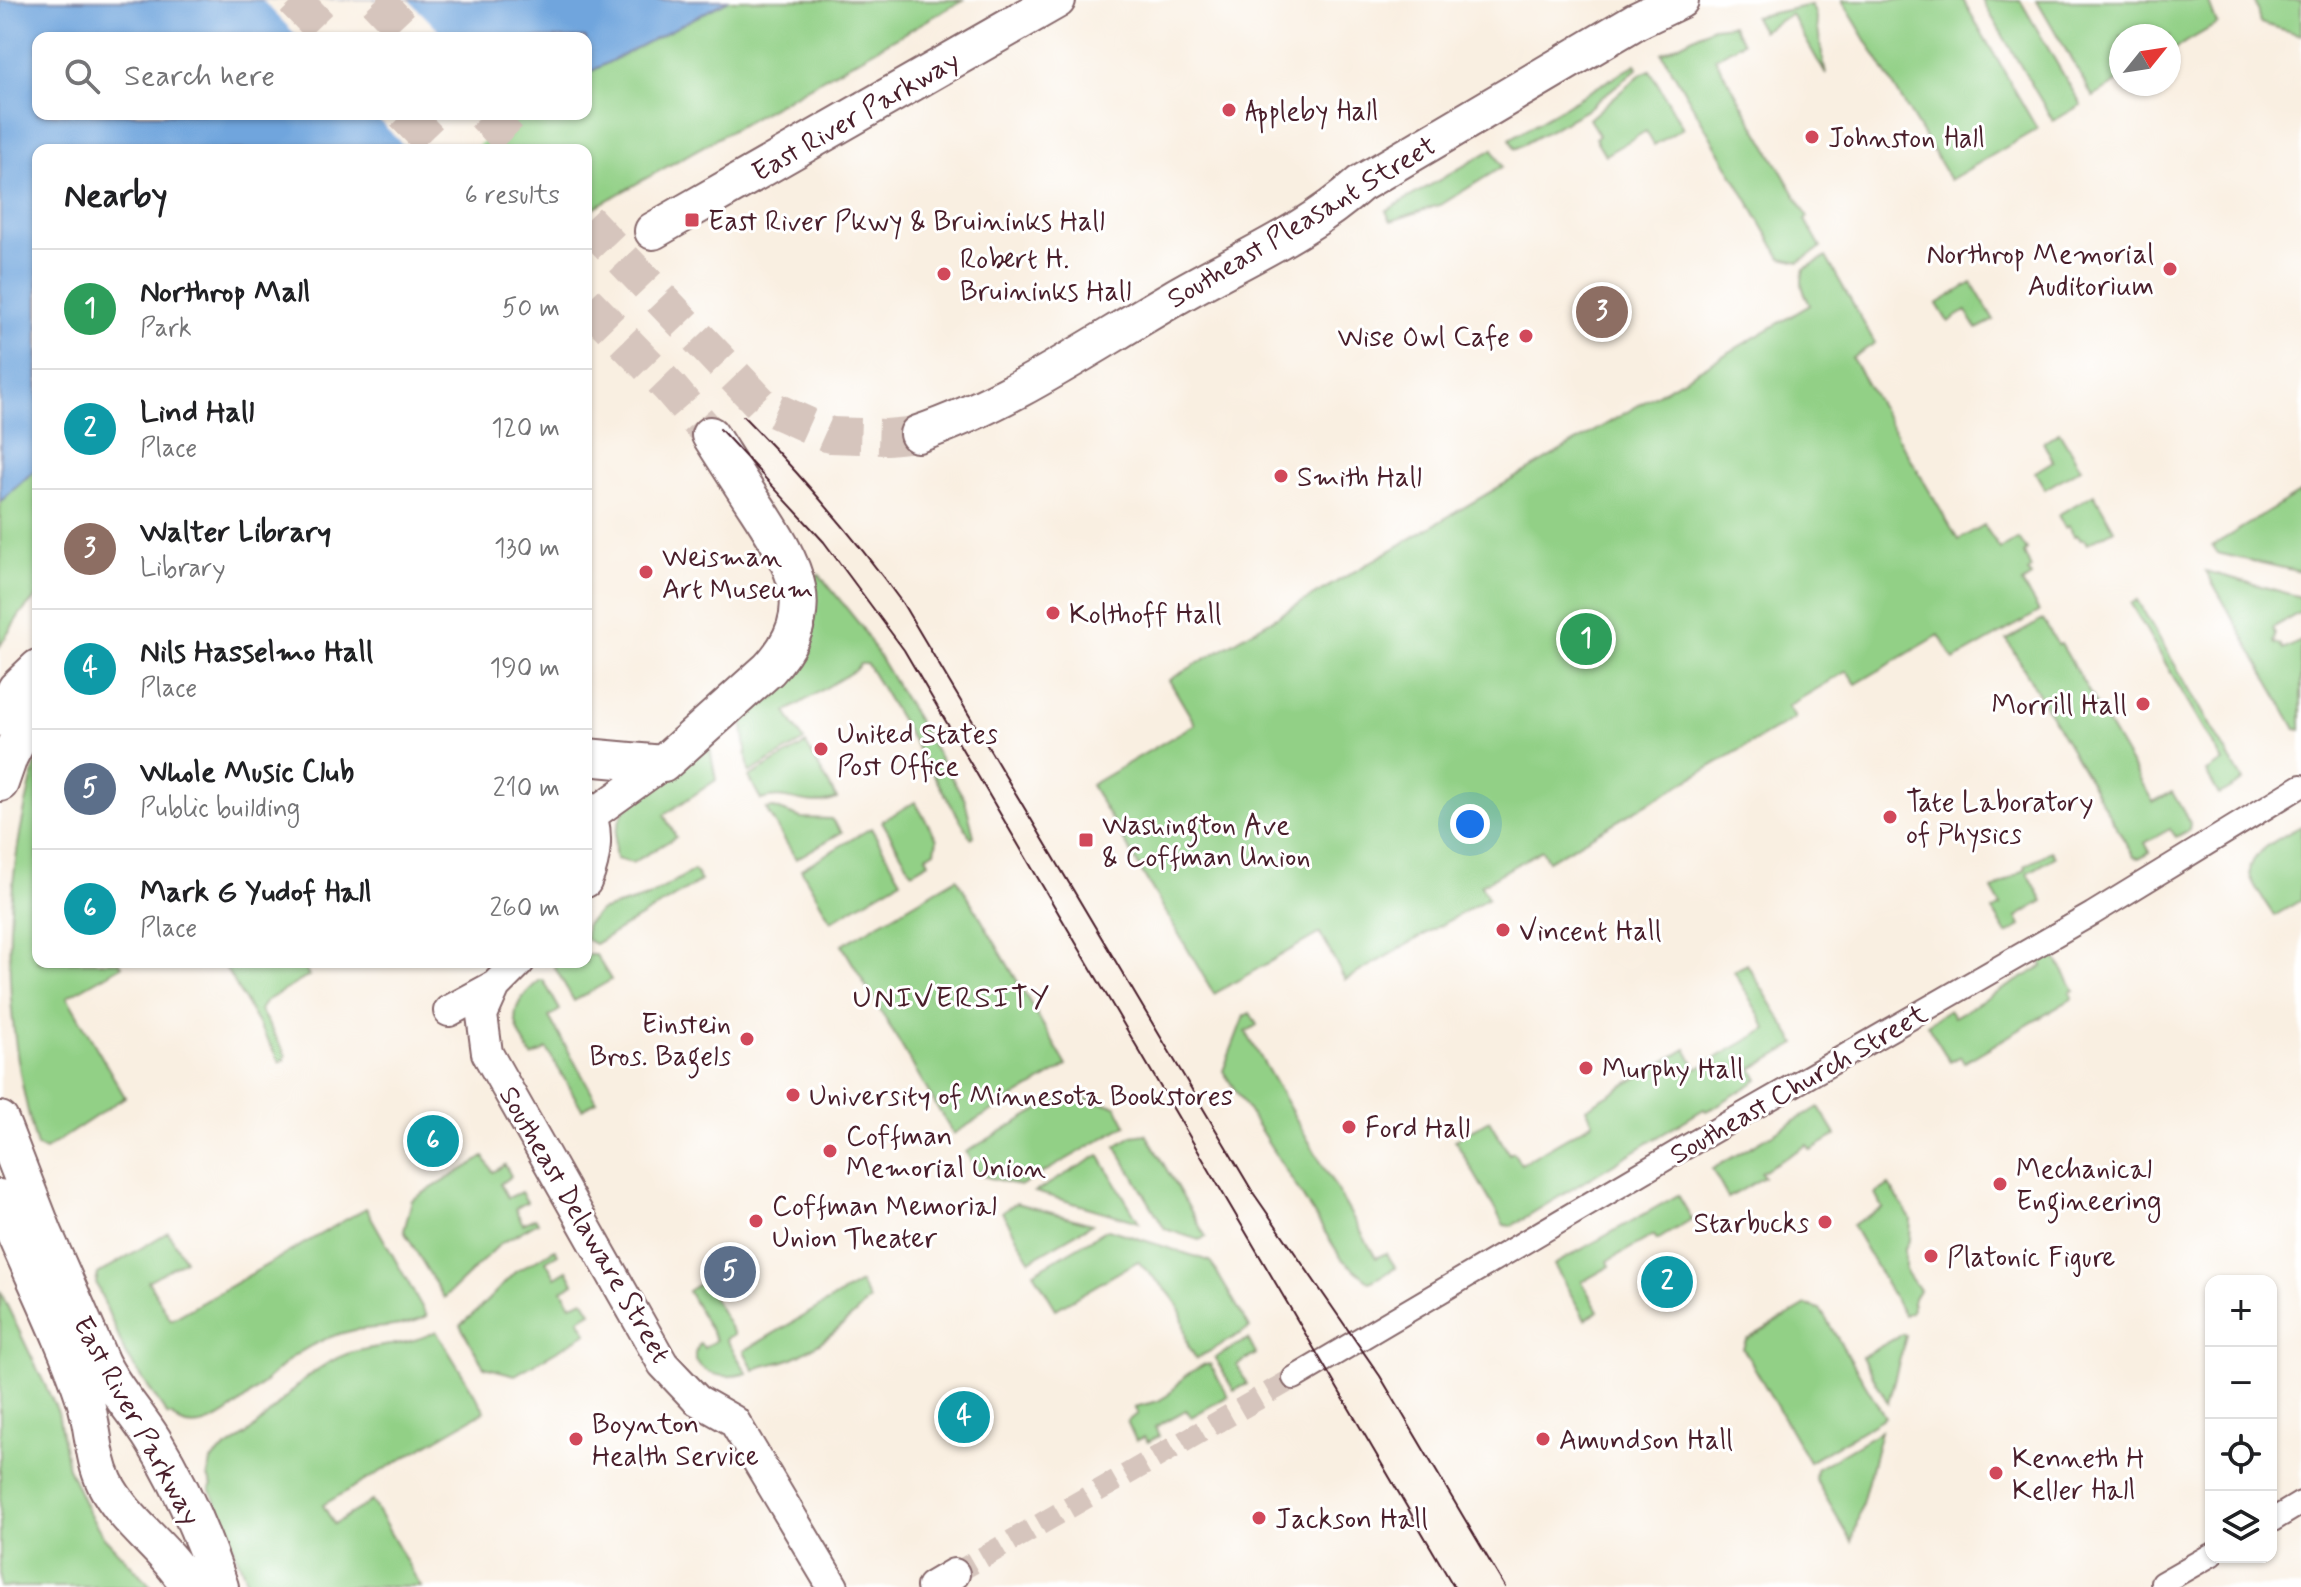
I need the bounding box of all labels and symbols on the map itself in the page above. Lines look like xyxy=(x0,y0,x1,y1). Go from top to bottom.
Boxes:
north arrow xyxy=(2109,24,2181,96)
street label: East River Parkway xyxy=(746,43,967,192)
place label: Appleby Hall xyxy=(1245,94,1378,134)
marker: Appleby Hall xyxy=(1220,101,1238,119)
place label: Johnston Hall xyxy=(1828,121,1985,158)
street label: Southeast Pleasant Street xyxy=(1161,128,1444,318)
marker: Johnston Hall xyxy=(1803,128,1821,146)
place label: East River Pkwy & Bruininks Hall xyxy=(708,204,1105,241)
marker: East River Pkwy & Bruininks Hall xyxy=(683,211,701,229)
place label: Northrop Memorial Auditorium xyxy=(1926,237,2154,306)
place label: Robert H. Bruininks Hall xyxy=(960,242,1131,311)
marker: Northrop Memorial Auditorium xyxy=(2161,260,2179,278)
marker: Robert H. Bruininks Hall xyxy=(935,265,953,283)
pin: 3 xyxy=(1576,282,1628,342)
place label: Wise Owl Cafe xyxy=(1338,320,1510,357)
marker: Wise Owl Cafe xyxy=(1517,327,1535,345)
place label: Smith Hall xyxy=(1297,460,1422,497)
marker: Smith Hall xyxy=(1272,467,1290,485)
place label: Weisman Art Museum xyxy=(662,540,813,609)
marker: Weisman Art Museum xyxy=(637,563,655,581)
place label: Kolthoff Hall xyxy=(1069,597,1221,634)
marker: Kolthoff Hall xyxy=(1044,604,1062,622)
pin: 1 xyxy=(1560,609,1612,669)
place label: Morrill Hall xyxy=(1992,688,2127,725)
marker: Morrill Hall xyxy=(2134,695,2152,713)
place label: United States Post Office xyxy=(837,717,998,786)
marker: United States Post Office xyxy=(812,740,830,758)
place label: Tate Laboratory of Physics xyxy=(1906,785,2093,854)
your location xyxy=(1450,804,1490,844)
place label: Washington Ave & Coffman Union xyxy=(1102,808,1311,877)
marker: Tate Laboratory of Physics xyxy=(1881,808,1899,826)
marker: Washington Ave & Coffman Union xyxy=(1077,831,1095,849)
place label: Vincent Hall xyxy=(1519,914,1662,951)
marker: Vincent Hall xyxy=(1494,921,1512,939)
district label: UNIVERSITY xyxy=(853,979,1051,1018)
street label: Southeast Church Street xyxy=(1664,996,1935,1174)
place label: Einstein Bros. Bagels xyxy=(589,1007,731,1079)
marker: Einstein Bros. Bagels xyxy=(738,1030,756,1048)
place label: Murphy Hall xyxy=(1602,1052,1744,1089)
marker: Murphy Hall xyxy=(1577,1059,1595,1077)
place label: University of Minnesota Bookstores xyxy=(809,1079,1233,1116)
street label: Southeast Delaware Street xyxy=(489,1080,678,1370)
marker: University of Minnesota Bookstores xyxy=(784,1086,802,1104)
pin: 6 xyxy=(407,1111,459,1171)
place label: Ford Hall xyxy=(1365,1111,1470,1148)
marker: Ford Hall xyxy=(1340,1118,1358,1136)
place label: Coffman Memorial Union xyxy=(846,1119,1046,1188)
marker: Coffman Memorial Union xyxy=(821,1142,839,1160)
place label: Mechanical Engineering xyxy=(2016,1152,2162,1224)
marker: Mechanical Engineering xyxy=(1991,1175,2009,1193)
place label: Coffman Memorial Union Theater xyxy=(772,1189,997,1258)
place label: Starbucks xyxy=(1693,1206,1809,1243)
marker: Coffman Memorial Union Theater xyxy=(747,1212,765,1230)
marker: Starbucks xyxy=(1816,1213,1834,1231)
place label: Platonic Figure xyxy=(1947,1240,2116,1277)
pin: 5 xyxy=(704,1242,756,1302)
marker: Platonic Figure xyxy=(1922,1247,1940,1265)
pin: 2 xyxy=(1641,1252,1693,1312)
street label: East River Parkway xyxy=(63,1310,209,1532)
pin: 4 xyxy=(938,1387,990,1447)
place label: Boynton Health Service xyxy=(592,1407,759,1476)
place label: Amundson Hall xyxy=(1559,1423,1733,1460)
marker: Boynton Health Service xyxy=(567,1430,585,1448)
marker: Amundson Hall xyxy=(1534,1430,1552,1448)
place label: Kenneth H Keller Hall xyxy=(2012,1441,2144,1510)
marker: Kenneth H Keller Hall xyxy=(1987,1464,2005,1482)
place label: Jackson Hall xyxy=(1275,1502,1428,1539)
marker: Jackson Hall xyxy=(1250,1509,1268,1527)

